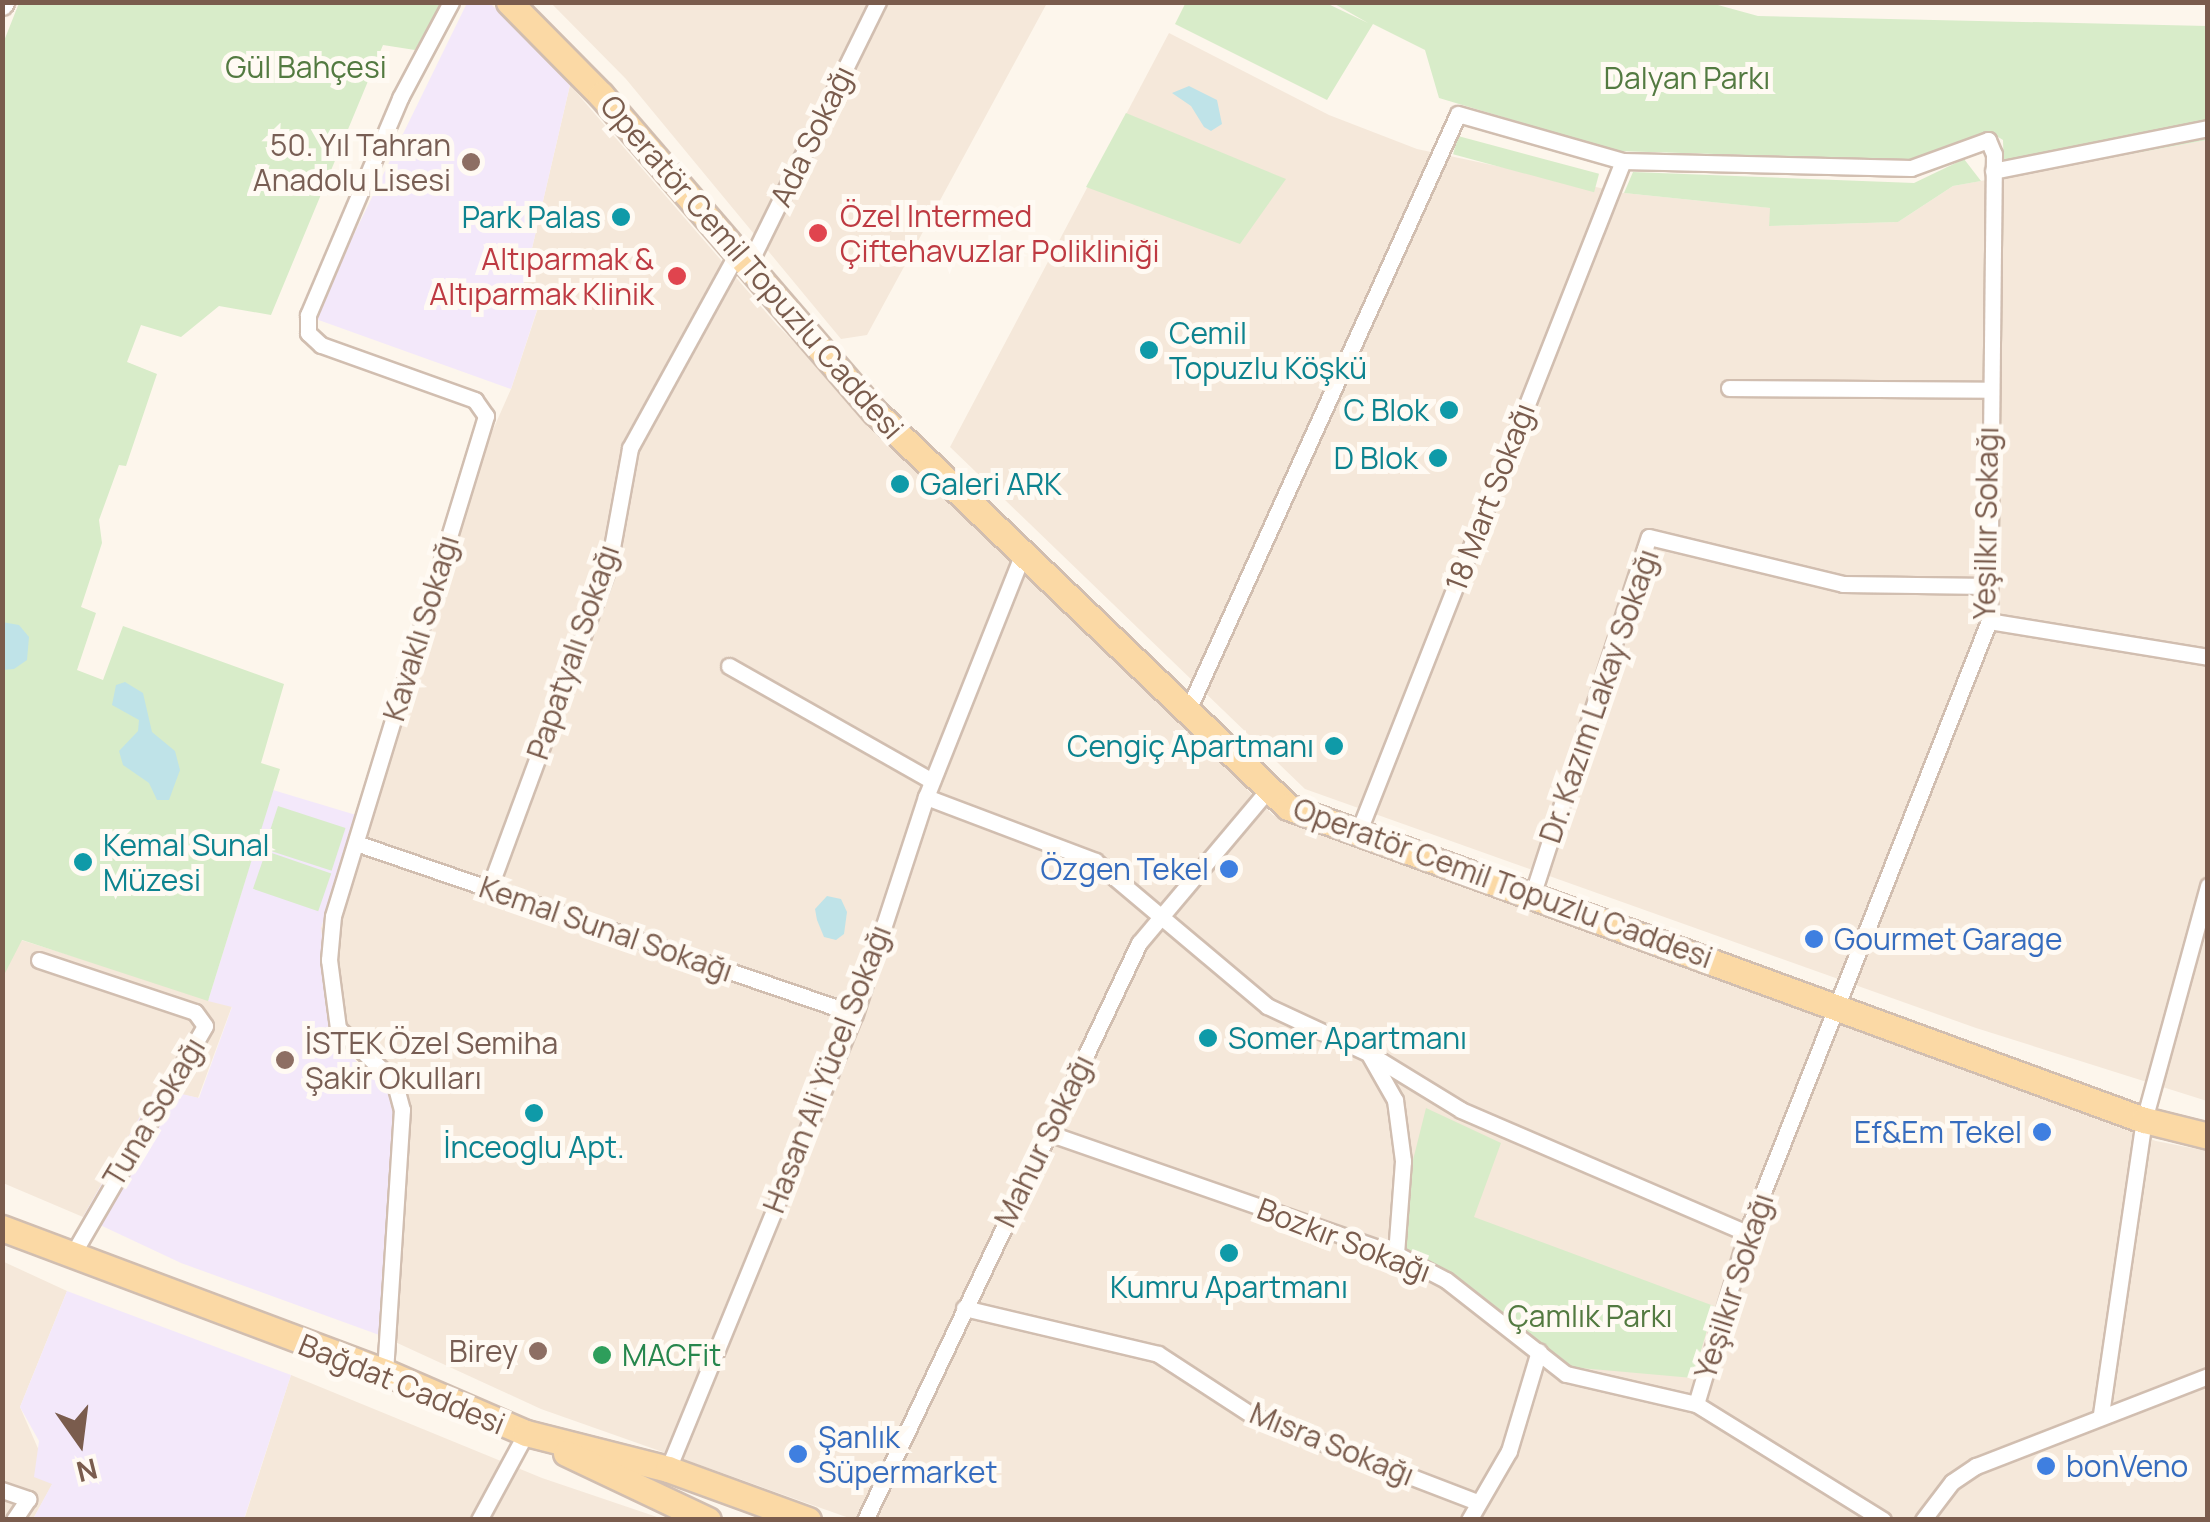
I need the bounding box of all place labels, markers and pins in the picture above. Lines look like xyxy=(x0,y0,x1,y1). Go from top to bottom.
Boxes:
place label: 50. Yıl Tahran Anadolu Lisesi xyxy=(253,127,451,198)
marker: 50. Yıl Tahran Anadolu Lisesi xyxy=(460,151,482,173)
place label: Özel Intermed Çiftehavuzlar Polikliniği xyxy=(840,198,1160,268)
place label: Park Palas xyxy=(462,199,601,235)
marker: Park Palas xyxy=(610,206,632,228)
marker: Özel Intermed Çiftehavuzlar Polikliniği xyxy=(805,220,831,246)
place label: Altıparmak & Altıparmak Klinik xyxy=(429,241,654,312)
marker: Altıparmak & Altıparmak Klinik xyxy=(664,263,690,289)
place label: Cemil Topuzlu Köşkü xyxy=(1169,315,1367,386)
marker: Cemil Topuzlu Köşkü xyxy=(1138,339,1160,361)
place label: C Blok xyxy=(1344,392,1429,428)
marker: C Blok xyxy=(1438,399,1460,421)
place label: D Blok xyxy=(1334,440,1418,476)
marker: D Blok xyxy=(1427,447,1449,469)
place label: Galeri ARK xyxy=(920,466,1062,502)
marker: Galeri ARK xyxy=(889,473,911,495)
place label: Cengiç Apartmanı xyxy=(1067,728,1314,764)
marker: Cengiç Apartmanı xyxy=(1323,735,1345,757)
place label: Kemal Sunal Müzesi xyxy=(103,827,270,898)
marker: Kemal Sunal Müzesi xyxy=(72,851,94,873)
place label: Özgen Tekel xyxy=(1041,851,1209,887)
marker: Özgen Tekel xyxy=(1218,858,1240,880)
place label: Gourmet Garage xyxy=(1834,921,2062,957)
marker: Gourmet Garage xyxy=(1803,928,1825,950)
place label: Somer Apartmanı xyxy=(1228,1020,1467,1056)
place label: İSTEK Özel Semiha Şakir Okulları xyxy=(305,1025,559,1096)
marker: Somer Apartmanı xyxy=(1197,1027,1219,1049)
marker: İSTEK Özel Semiha Şakir Okulları xyxy=(274,1049,296,1071)
marker: İnceoglu Apt. xyxy=(523,1102,545,1124)
place label: Ef&Em Tekel xyxy=(1854,1114,2022,1150)
marker: Ef&Em Tekel xyxy=(2031,1121,2053,1143)
place label: İnceoglu Apt. xyxy=(443,1129,625,1165)
marker: Kumru Apartmanı xyxy=(1218,1242,1240,1264)
place label: Kumru Apartmanı xyxy=(1110,1269,1348,1305)
place label: Birey xyxy=(449,1333,518,1369)
place label: MACFit xyxy=(622,1337,721,1373)
marker: Birey xyxy=(527,1340,549,1362)
marker: MACFit xyxy=(591,1344,613,1366)
place label: Şanlık Süpermarket xyxy=(818,1419,997,1490)
marker: Şanlık Süpermarket xyxy=(787,1443,809,1465)
place label: bonVeno xyxy=(2066,1448,2188,1484)
marker: bonVeno xyxy=(2035,1455,2057,1477)

